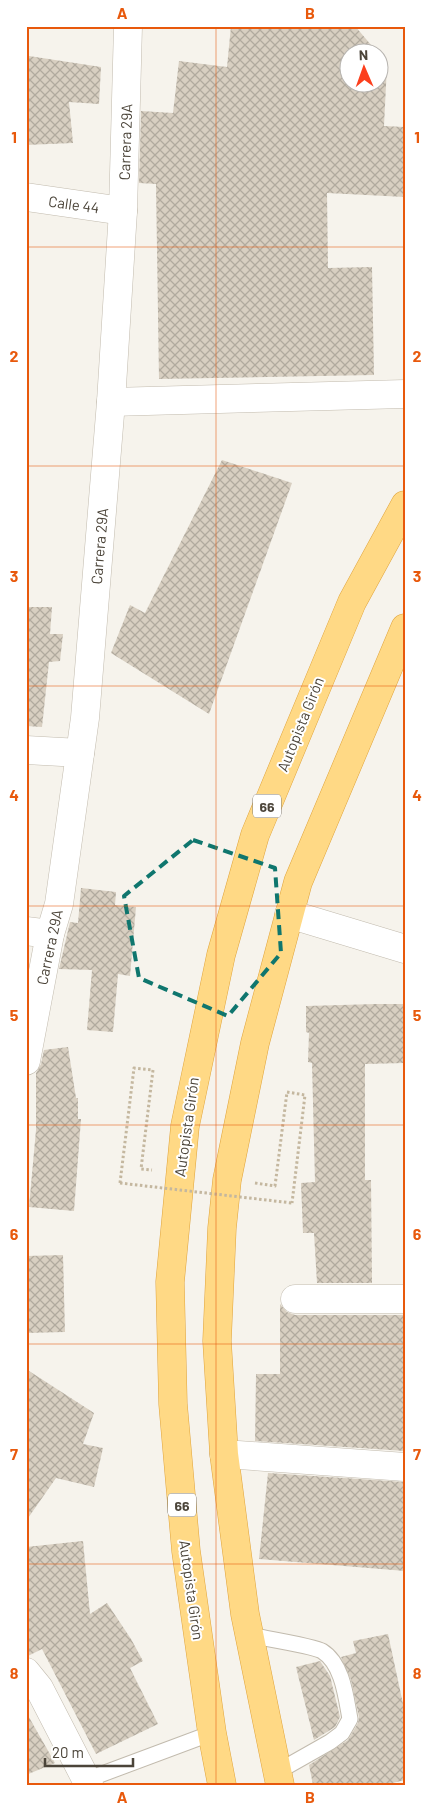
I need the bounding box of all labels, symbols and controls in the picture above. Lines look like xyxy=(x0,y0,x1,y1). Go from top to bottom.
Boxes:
text: A xyxy=(117,3,128,22)
text: B xyxy=(305,3,315,22)
north arrow xyxy=(338,42,388,92)
text: N xyxy=(359,46,368,63)
street label: Carrera 29A xyxy=(115,103,135,181)
text: 1 xyxy=(11,127,17,146)
text: 1 xyxy=(414,127,420,146)
street label: Calle 44 xyxy=(47,192,101,216)
text: 2 xyxy=(10,346,19,365)
text: 2 xyxy=(413,346,422,365)
street label: Carrera 29A xyxy=(87,507,111,585)
text: 3 xyxy=(10,566,18,585)
text: 3 xyxy=(413,566,421,585)
street label: Autopista Girón xyxy=(273,674,327,774)
text: 4 xyxy=(9,785,19,804)
text: 4 xyxy=(412,785,422,804)
road number: 66 xyxy=(253,794,281,818)
street label: Carrera 29A xyxy=(32,908,66,986)
text: 5 xyxy=(10,1005,19,1024)
text: 5 xyxy=(413,1005,422,1024)
street label: Autopista Girón xyxy=(170,1076,202,1178)
text: 6 xyxy=(10,1224,19,1243)
text: 6 xyxy=(413,1224,422,1243)
text: 7 xyxy=(10,1444,18,1463)
text: 7 xyxy=(413,1444,421,1463)
road number: 66 xyxy=(168,1494,196,1516)
street label: Autopista Girón xyxy=(176,1539,208,1641)
text: 8 xyxy=(10,1663,19,1682)
text: 8 xyxy=(413,1663,422,1682)
scale bar xyxy=(45,1736,132,1768)
text: 20 m xyxy=(52,1743,84,1761)
text: A xyxy=(117,1787,128,1806)
text: B xyxy=(305,1787,315,1806)

